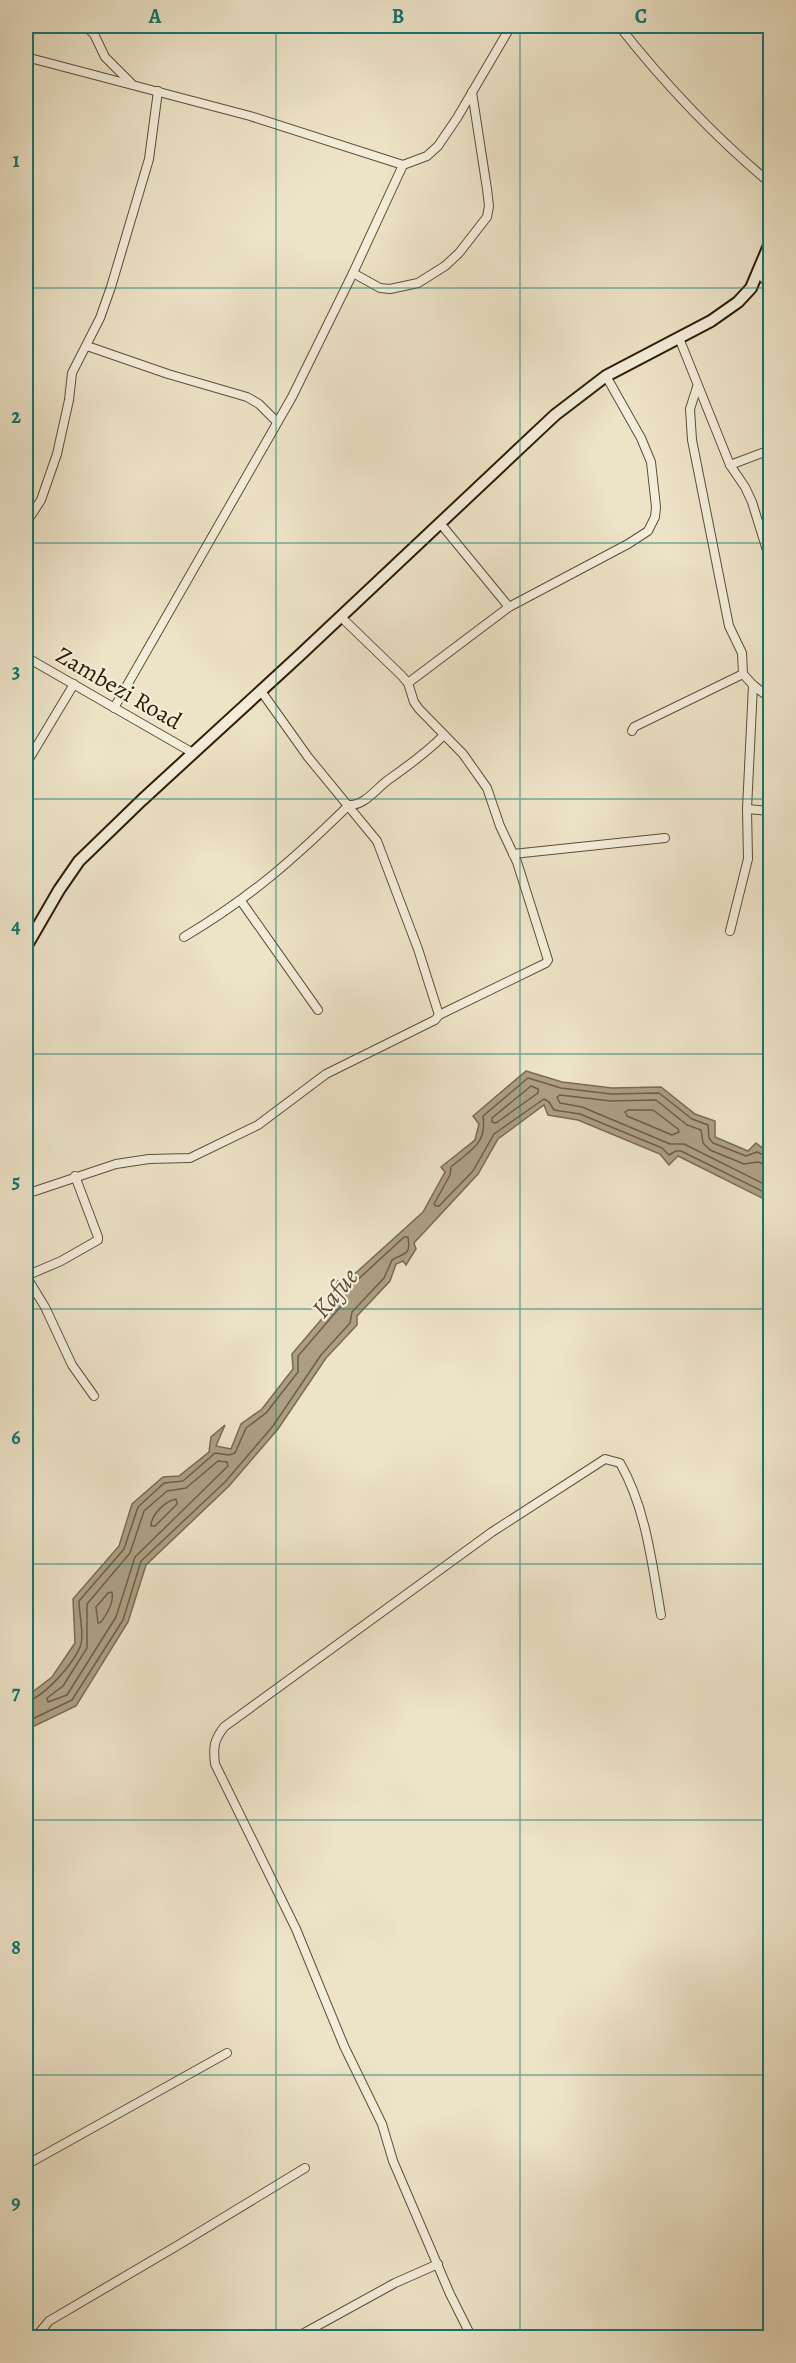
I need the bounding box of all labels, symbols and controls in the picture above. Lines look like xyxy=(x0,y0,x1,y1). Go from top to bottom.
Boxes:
text: A xyxy=(148,3,162,30)
text: B xyxy=(392,3,404,30)
text: C xyxy=(635,3,647,30)
text: 1 xyxy=(12,147,20,174)
text: 2 xyxy=(11,403,21,430)
street label: Zambezi Road xyxy=(50,639,188,737)
text: 3 xyxy=(12,658,20,685)
text: 4 xyxy=(11,913,21,940)
text: 5 xyxy=(12,1168,20,1195)
water label: Kafue xyxy=(304,1260,366,1326)
text: 6 xyxy=(11,1424,21,1451)
text: 7 xyxy=(12,1679,21,1706)
text: 8 xyxy=(11,1934,21,1961)
text: 9 xyxy=(11,2189,21,2216)

